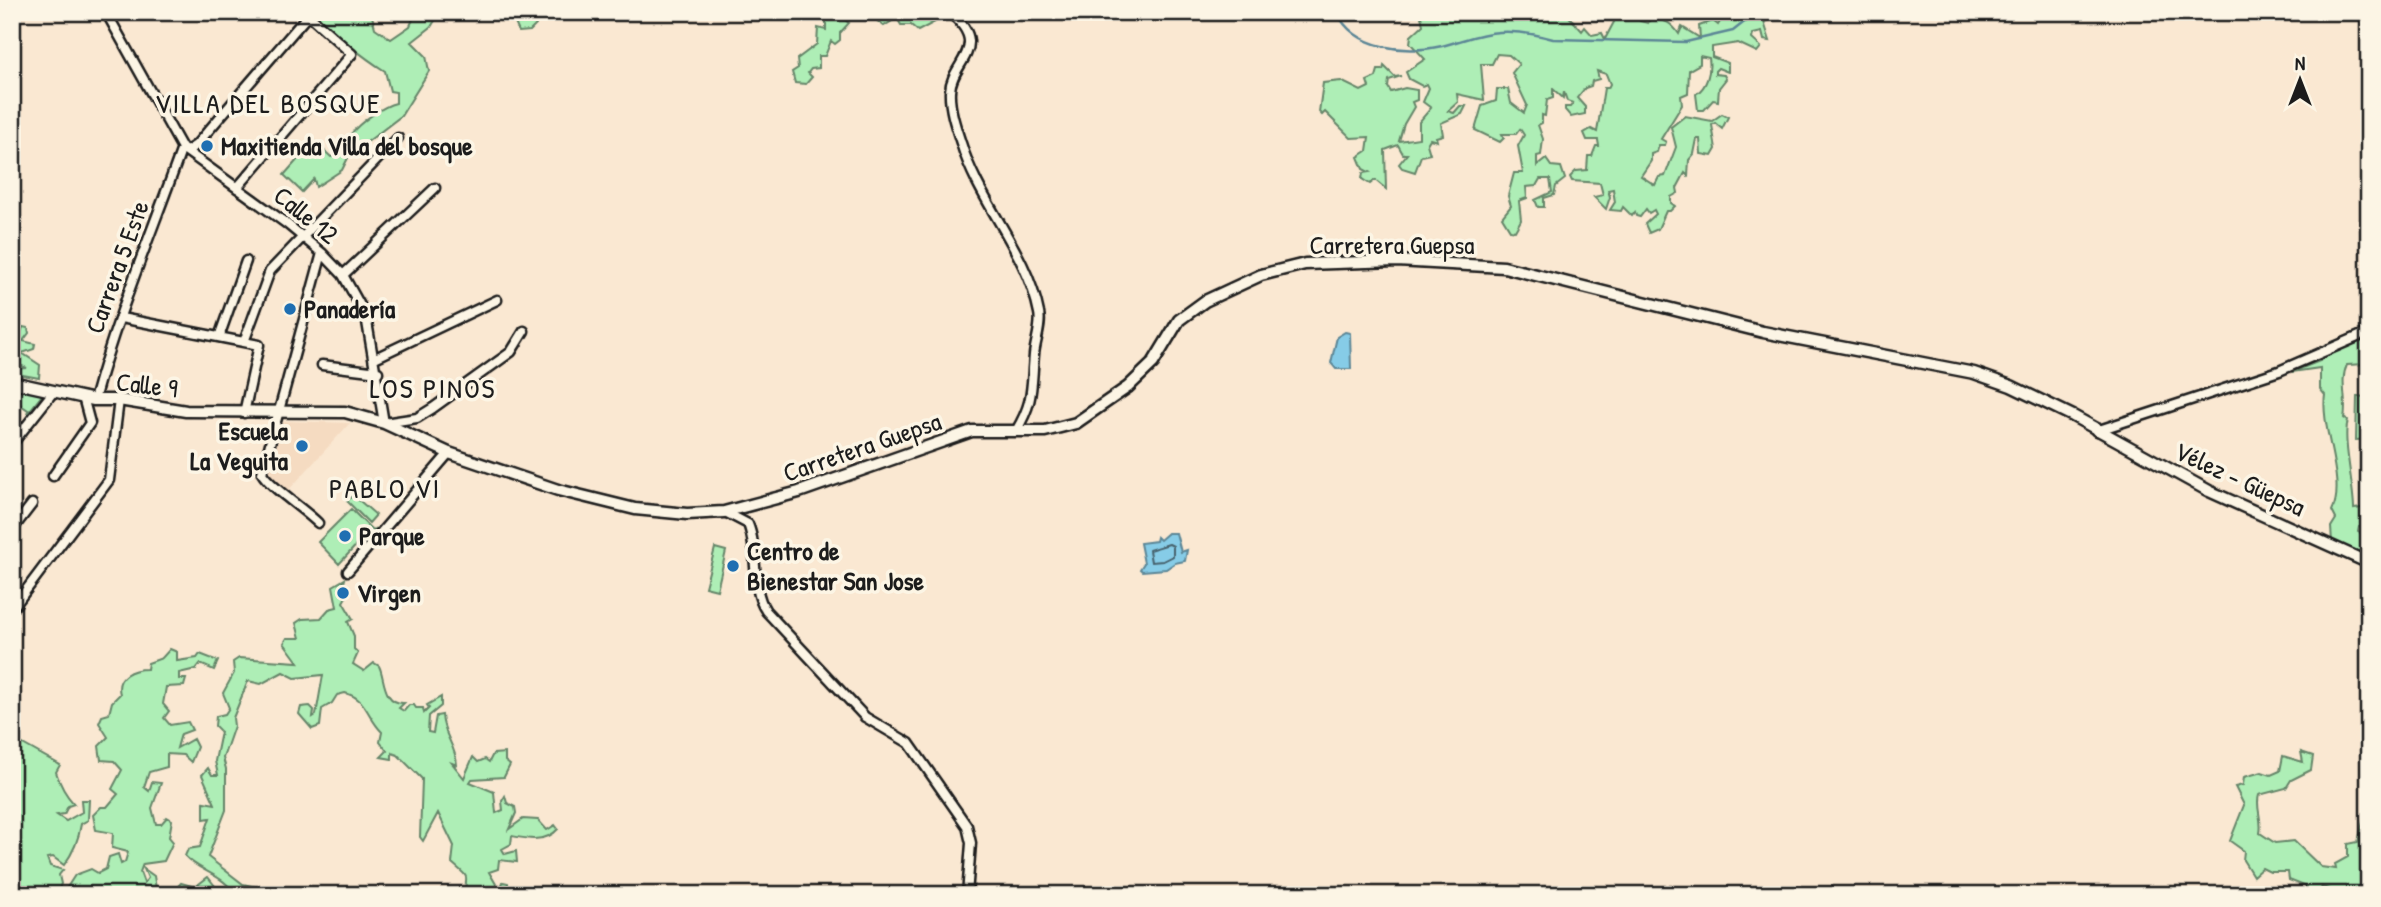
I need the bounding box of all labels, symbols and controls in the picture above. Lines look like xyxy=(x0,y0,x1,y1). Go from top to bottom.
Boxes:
north arrow xyxy=(2266,46,2336,116)
text: N xyxy=(2295,50,2305,76)
district label: VILLA DEL BOSQUE xyxy=(155,84,381,122)
place label: Maxitienda Villa del bosque xyxy=(221,128,473,164)
marker: Maxitienda Villa del bosque xyxy=(199,138,215,154)
street label: Calle 12 xyxy=(267,178,346,251)
street label: Carrera 5 Este xyxy=(76,196,157,338)
street label: Carretera Guepsa xyxy=(1310,227,1474,262)
place label: Panadería xyxy=(304,291,396,326)
marker: Panadería xyxy=(282,301,298,317)
street label: Calle 9 xyxy=(114,363,180,406)
district label: LOS PINOS xyxy=(370,369,496,407)
street label: Carretera Guepsa xyxy=(778,403,945,490)
place label: Escuela La Veguita xyxy=(190,413,289,479)
street label: Vélez - Güepsa xyxy=(2169,433,2311,524)
marker: Escuela La Veguita xyxy=(294,438,310,454)
district label: PABLO VI xyxy=(329,469,441,507)
place label: Parque xyxy=(359,518,425,554)
marker: Parque xyxy=(337,528,353,544)
place label: Centro de Bienestar San Jose xyxy=(747,533,925,598)
marker: Centro de Bienestar San Jose xyxy=(725,558,741,574)
place label: Virgen xyxy=(357,575,421,611)
marker: Virgen xyxy=(335,585,351,601)

